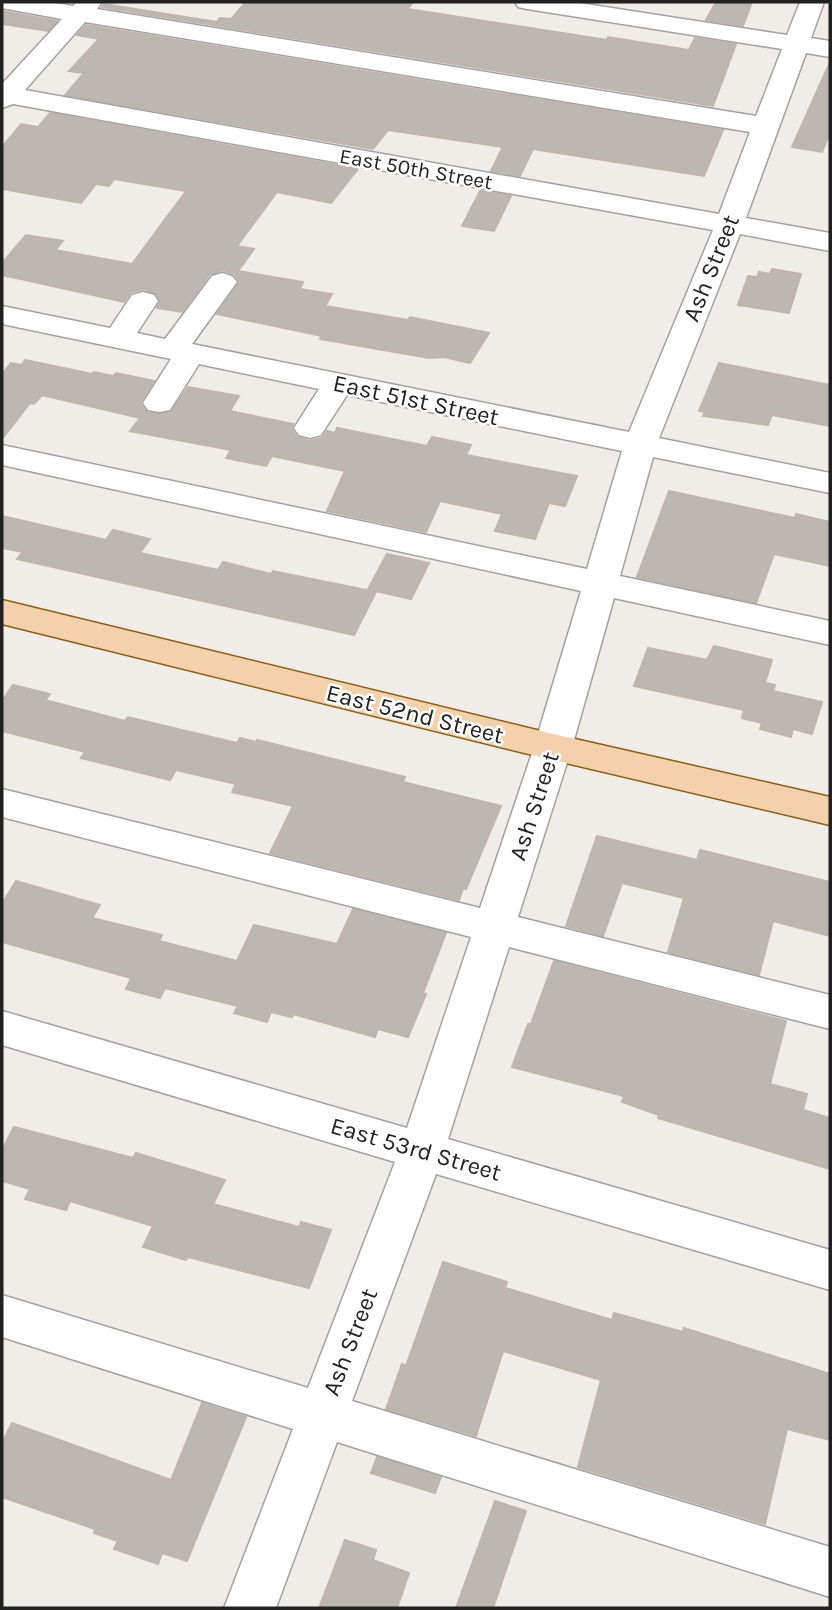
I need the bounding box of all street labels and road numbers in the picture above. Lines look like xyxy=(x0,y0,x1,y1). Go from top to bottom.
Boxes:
street label: East 50th Street xyxy=(338,144,494,194)
street label: Ash Street xyxy=(677,211,745,325)
street label: East 51st Street xyxy=(331,369,501,431)
street label: East 52nd Street xyxy=(323,678,507,750)
street label: Ash Street xyxy=(503,748,565,864)
street label: East 53rd Street xyxy=(327,1111,505,1187)
street label: Ash Street xyxy=(317,1284,383,1400)

